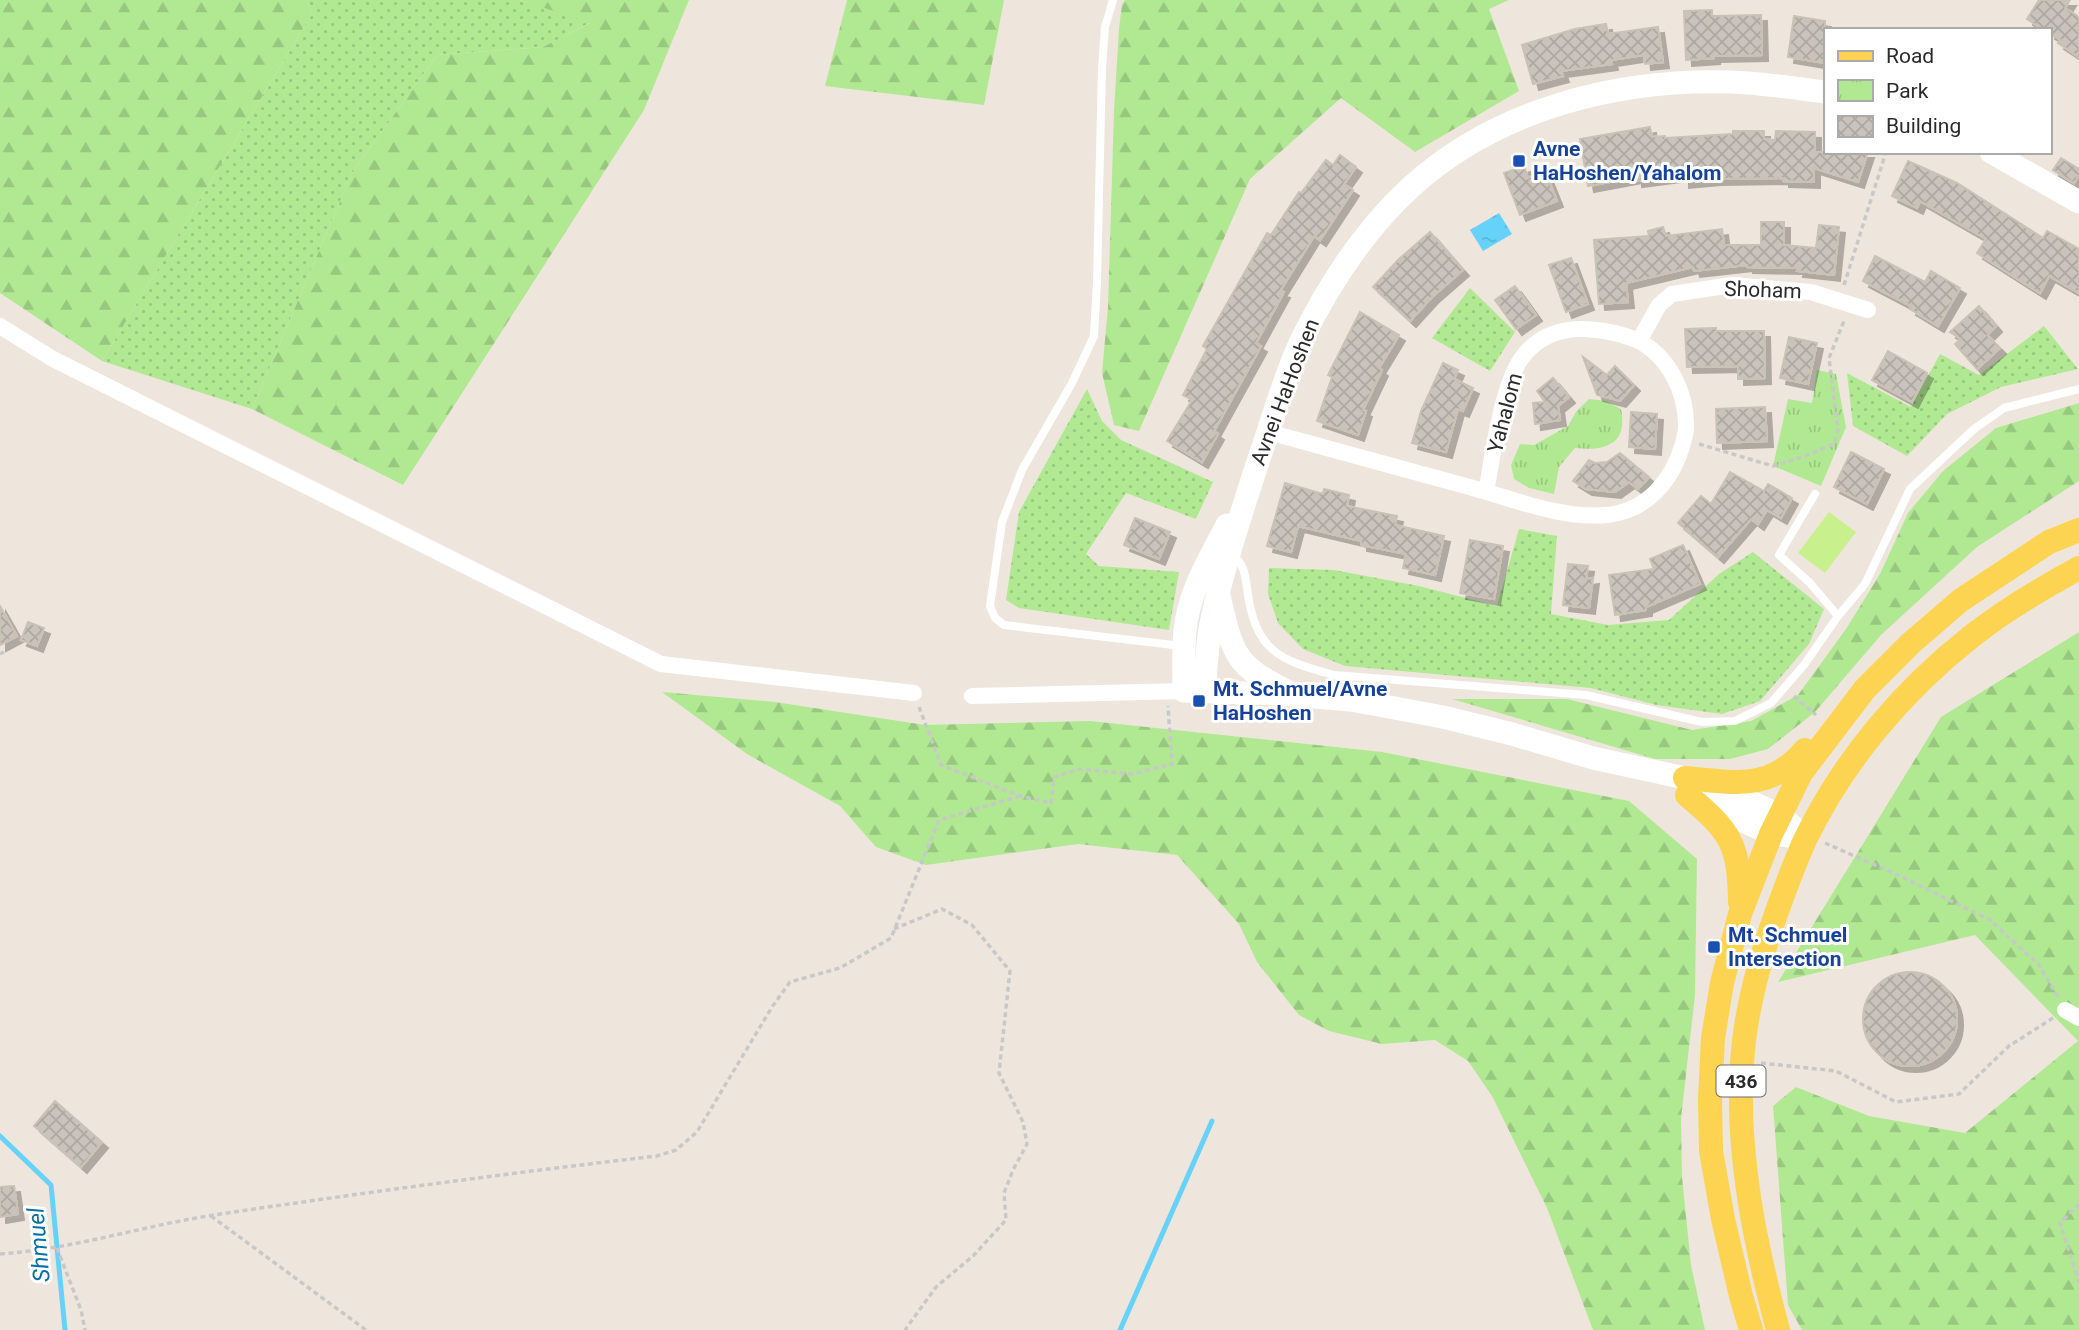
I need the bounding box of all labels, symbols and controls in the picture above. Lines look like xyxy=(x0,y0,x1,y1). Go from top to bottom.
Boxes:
legend xyxy=(1824,28,2051,154)
text: Road xyxy=(1886,44,1934,68)
text: Park xyxy=(1886,79,1929,103)
text: Building xyxy=(1886,114,1961,138)
place label: Avne HaHoshen/Yahalom xyxy=(1533,137,1721,185)
marker: Avne HaHoshen/Yahalom xyxy=(1511,153,1527,169)
street label: Shoham xyxy=(1724,277,1802,303)
street label: Avnei HaHoshen xyxy=(1246,315,1324,469)
street label: Yahalom xyxy=(1483,370,1527,456)
place label: Mt. Schmuel/Avne HaHoshen xyxy=(1213,677,1387,725)
marker: Mt. Schmuel/Avne HaHoshen xyxy=(1191,693,1207,709)
place label: Mt. Schmuel Intersection xyxy=(1728,923,1847,971)
marker: Mt. Schmuel Intersection xyxy=(1706,939,1722,955)
road number: 436 xyxy=(1716,1065,1766,1096)
water label: Shmuel xyxy=(22,1206,56,1283)

